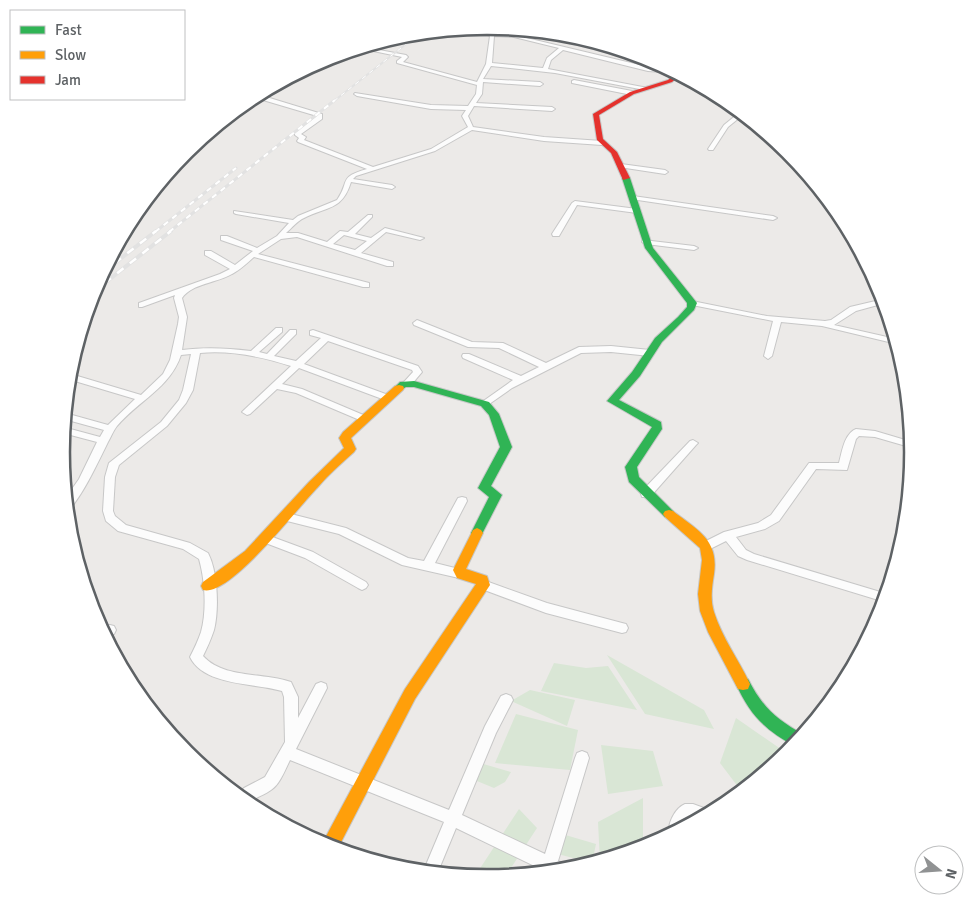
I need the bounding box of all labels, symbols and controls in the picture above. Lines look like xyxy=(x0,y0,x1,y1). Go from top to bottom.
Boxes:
legend xyxy=(10,10,185,100)
text: Fast xyxy=(55,21,82,39)
text: Slow xyxy=(55,46,86,64)
text: Jam xyxy=(55,71,81,89)
north arrow xyxy=(914,845,964,895)
text: N xyxy=(941,867,961,881)

